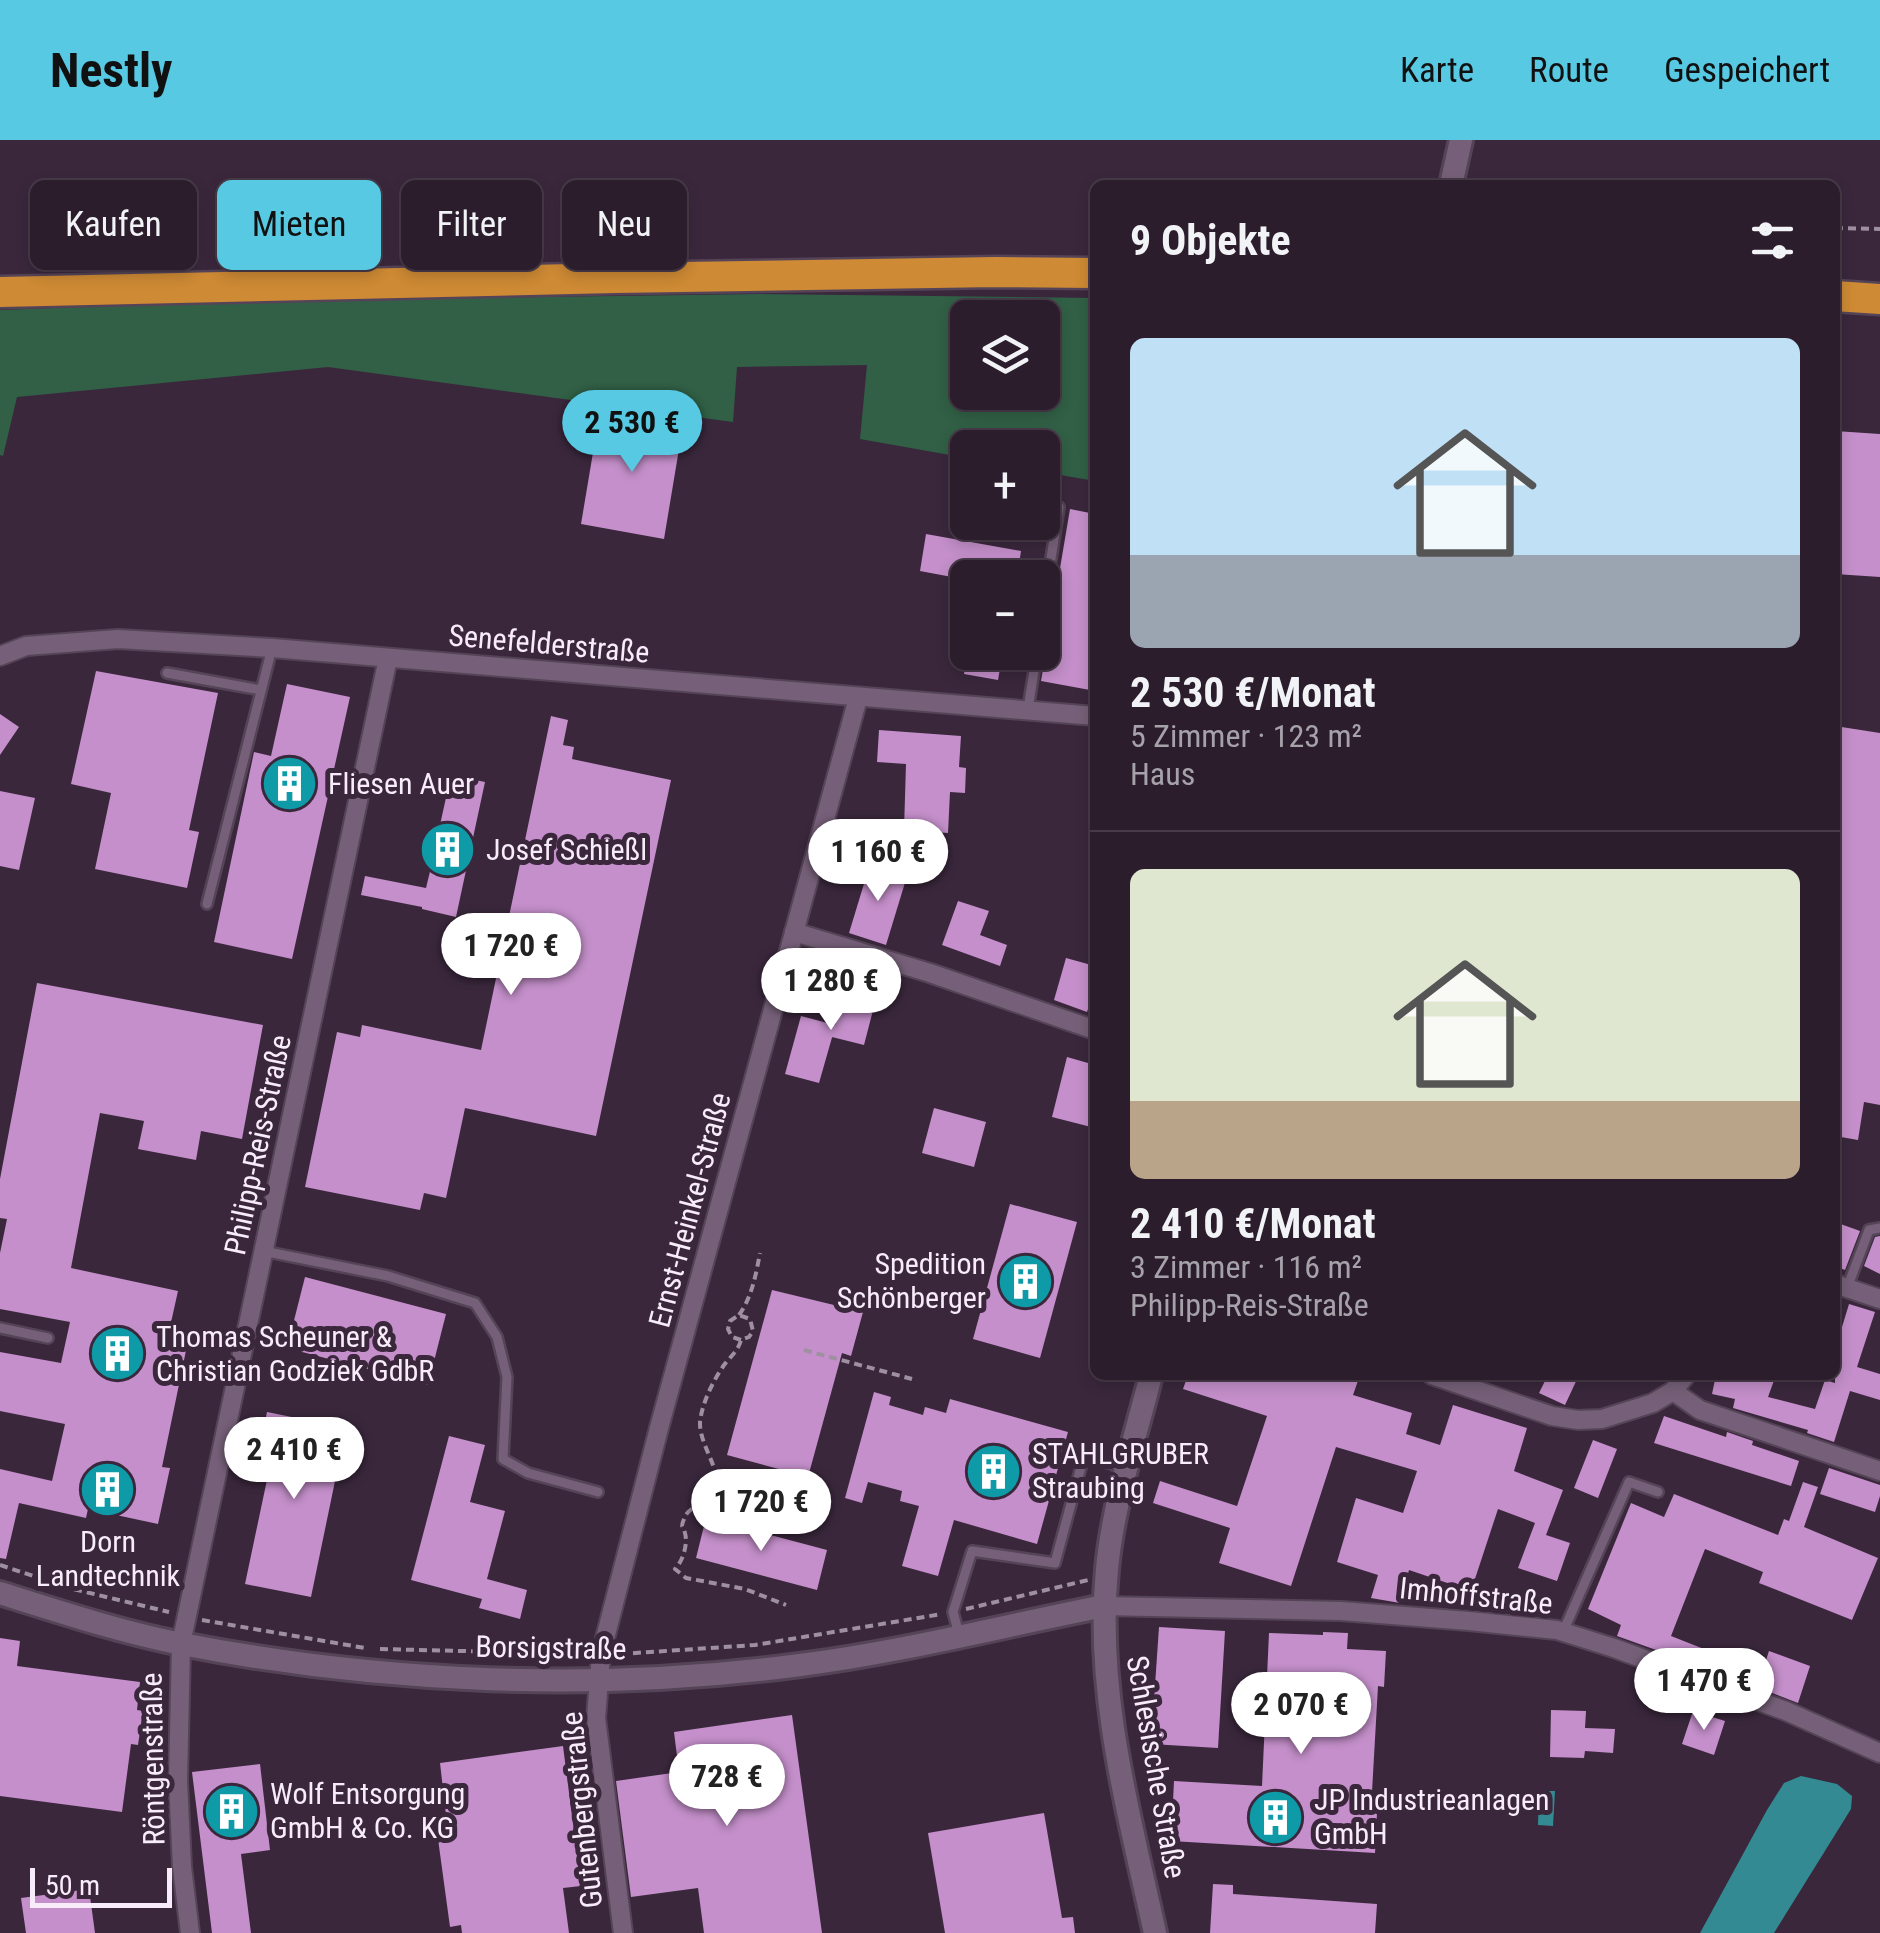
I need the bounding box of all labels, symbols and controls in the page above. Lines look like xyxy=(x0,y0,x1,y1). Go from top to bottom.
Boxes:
text: Nestly xyxy=(50,42,172,99)
text: Karte xyxy=(1400,50,1474,91)
text: Route xyxy=(1529,50,1609,91)
text: Gespeichert xyxy=(1664,50,1830,91)
chip: Kaufen xyxy=(30,180,197,270)
chip: Mieten xyxy=(217,180,381,270)
chip: Filter xyxy=(401,180,542,270)
chip: Neu xyxy=(562,180,687,270)
icon: filters xyxy=(1745,213,1800,268)
text: 9 Objekte xyxy=(1130,216,1291,265)
map controls xyxy=(950,300,1060,670)
button: layers xyxy=(950,300,1060,410)
pin: 2 530 € xyxy=(540,390,724,475)
text: 2 530 € xyxy=(584,403,680,441)
icon: home xyxy=(1375,403,1555,583)
button: + xyxy=(950,430,1060,540)
button: − xyxy=(950,560,1060,670)
street label: Senefelderstraße xyxy=(447,617,651,670)
text: 2 530 €/Monat xyxy=(1130,668,1376,717)
text: 5 Zimmer · 123 m² xyxy=(1130,717,1362,755)
building icon: Fliesen Auer xyxy=(259,754,319,814)
text: Haus xyxy=(1130,755,1195,793)
place label: Fliesen Auer xyxy=(328,766,474,801)
pin: 1 160 € xyxy=(786,819,970,904)
building icon: Josef Schießl xyxy=(417,820,477,880)
place label: Josef Schießl xyxy=(486,832,647,867)
text: 1 160 € xyxy=(830,832,926,870)
pin: 1 720 € xyxy=(419,913,603,998)
text: 1 720 € xyxy=(463,926,559,964)
icon: home xyxy=(1375,934,1555,1114)
pin: 1 280 € xyxy=(739,948,923,1033)
text: 1 280 € xyxy=(783,961,879,999)
street label: Philipp-Reis-Straße xyxy=(217,1032,298,1258)
street label: Ernst-Heinkel-Straße xyxy=(641,1089,738,1331)
text: 2 410 €/Monat xyxy=(1130,1199,1376,1248)
place label: Spedition Schönberger xyxy=(837,1246,986,1315)
text: 3 Zimmer · 116 m² xyxy=(1130,1248,1362,1286)
building icon: Spedition Schönberger xyxy=(995,1251,1055,1311)
text: Philipp-Reis-Straße xyxy=(1130,1286,1369,1324)
place label: Thomas Scheuner & Christian Godziek GdbR xyxy=(156,1319,434,1388)
building icon: Thomas Scheuner & Christian Godziek GdbR xyxy=(87,1324,147,1384)
pin: 2 410 € xyxy=(202,1417,386,1502)
text: 2 410 € xyxy=(246,1430,342,1468)
place label: STAHLGRUBER Straubing xyxy=(1032,1436,1209,1505)
building icon: STAHLGRUBER Straubing xyxy=(963,1441,1023,1501)
building icon: Dorn Landtechnik xyxy=(78,1459,138,1519)
pin: 1 720 € xyxy=(669,1469,853,1554)
text: 1 720 € xyxy=(713,1482,809,1520)
place label: Dorn Landtechnik xyxy=(36,1524,181,1593)
street label: Imhoffstraße xyxy=(1398,1570,1554,1621)
street label: Borsigstraße xyxy=(475,1629,627,1666)
pin: 1 470 € xyxy=(1612,1648,1796,1733)
street label: Schlesische Straße xyxy=(1120,1653,1193,1881)
text: 1 470 € xyxy=(1656,1661,1752,1699)
street label: Röntgenstraße xyxy=(133,1672,172,1846)
pin: 2 070 € xyxy=(1209,1672,1393,1757)
text: 2 070 € xyxy=(1253,1685,1349,1723)
street label: Gutenbergstraße xyxy=(554,1710,609,1910)
pin: 728 € xyxy=(657,1744,797,1829)
text: 728 € xyxy=(691,1757,763,1795)
place label: Wolf Entsorgung GmbH & Co. KG xyxy=(270,1776,465,1845)
building icon: Wolf Entsorgung GmbH & Co. KG xyxy=(201,1781,261,1841)
place label: JP Industrieanlagen GmbH xyxy=(1314,1782,1550,1851)
building icon: JP Industrieanlagen GmbH xyxy=(1245,1787,1305,1847)
scale bar xyxy=(30,1863,172,1908)
text: 50 m xyxy=(45,1869,100,1902)

